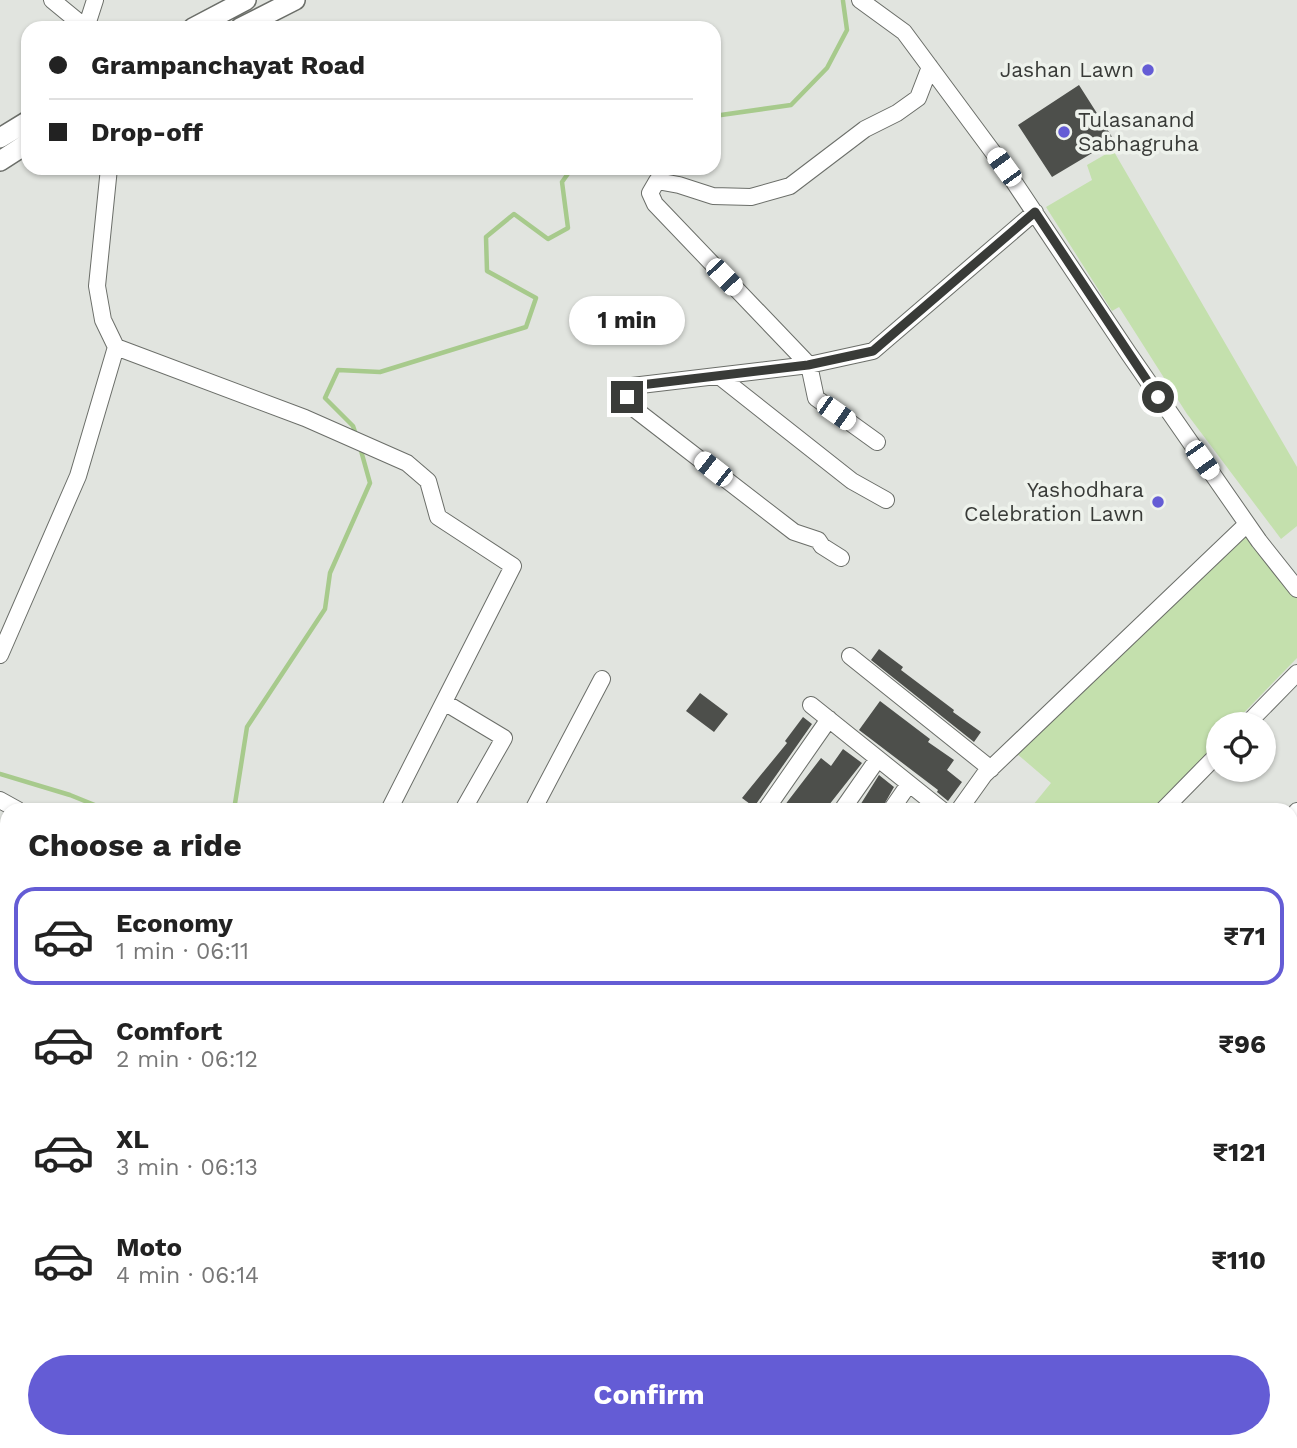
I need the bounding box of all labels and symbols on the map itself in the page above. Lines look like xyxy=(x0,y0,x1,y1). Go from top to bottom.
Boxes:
place label: Jashan Lawn xyxy=(1000,57,1134,82)
marker: Jashan Lawn xyxy=(1140,62,1156,78)
place label: Tulasanand Sabhagruha xyxy=(1078,107,1199,156)
marker: Tulasanand Sabhagruha xyxy=(1056,124,1072,140)
car xyxy=(984,144,1025,190)
car xyxy=(702,255,747,299)
callout: 1 min xyxy=(569,296,685,344)
route end xyxy=(611,381,643,413)
route start xyxy=(1142,381,1174,413)
car xyxy=(813,392,860,434)
car xyxy=(1182,437,1223,483)
car xyxy=(690,448,737,490)
place label: Yashodhara Celebration Lawn xyxy=(964,477,1144,526)
marker: Yashodhara Celebration Lawn xyxy=(1150,494,1166,510)

